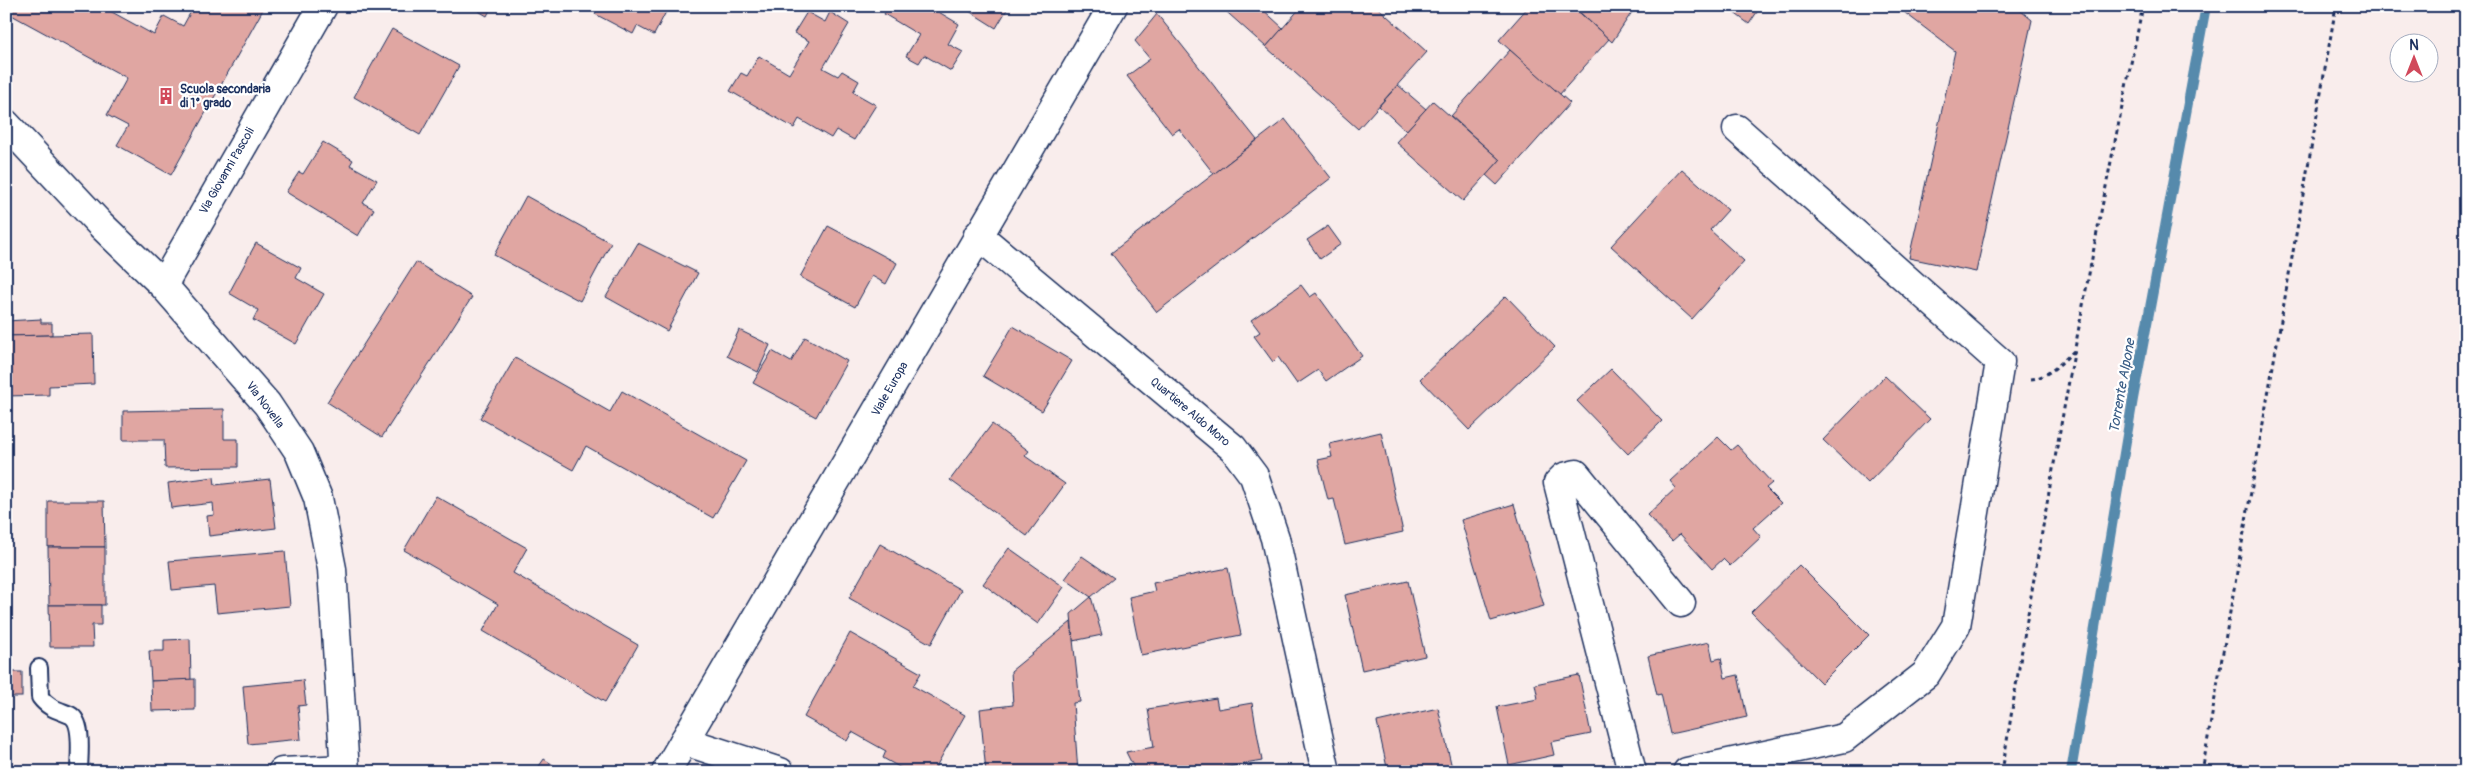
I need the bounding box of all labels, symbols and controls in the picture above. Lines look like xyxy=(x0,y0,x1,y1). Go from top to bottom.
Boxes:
north arrow xyxy=(2390,32,2440,82)
text: N xyxy=(2409,37,2419,54)
place label: Scuola secondaria di 1° grado xyxy=(180,82,271,111)
building icon: Scuola secondaria di 1° grado xyxy=(156,86,176,106)
street label: Via Giovanni Pascoli xyxy=(196,125,258,217)
water label: Torrente Alpone xyxy=(2105,335,2139,435)
street label: Viale Europa xyxy=(868,359,912,419)
street label: Quartiere Aldo Moro xyxy=(1147,374,1233,450)
street label: Via Novella xyxy=(243,379,288,432)

